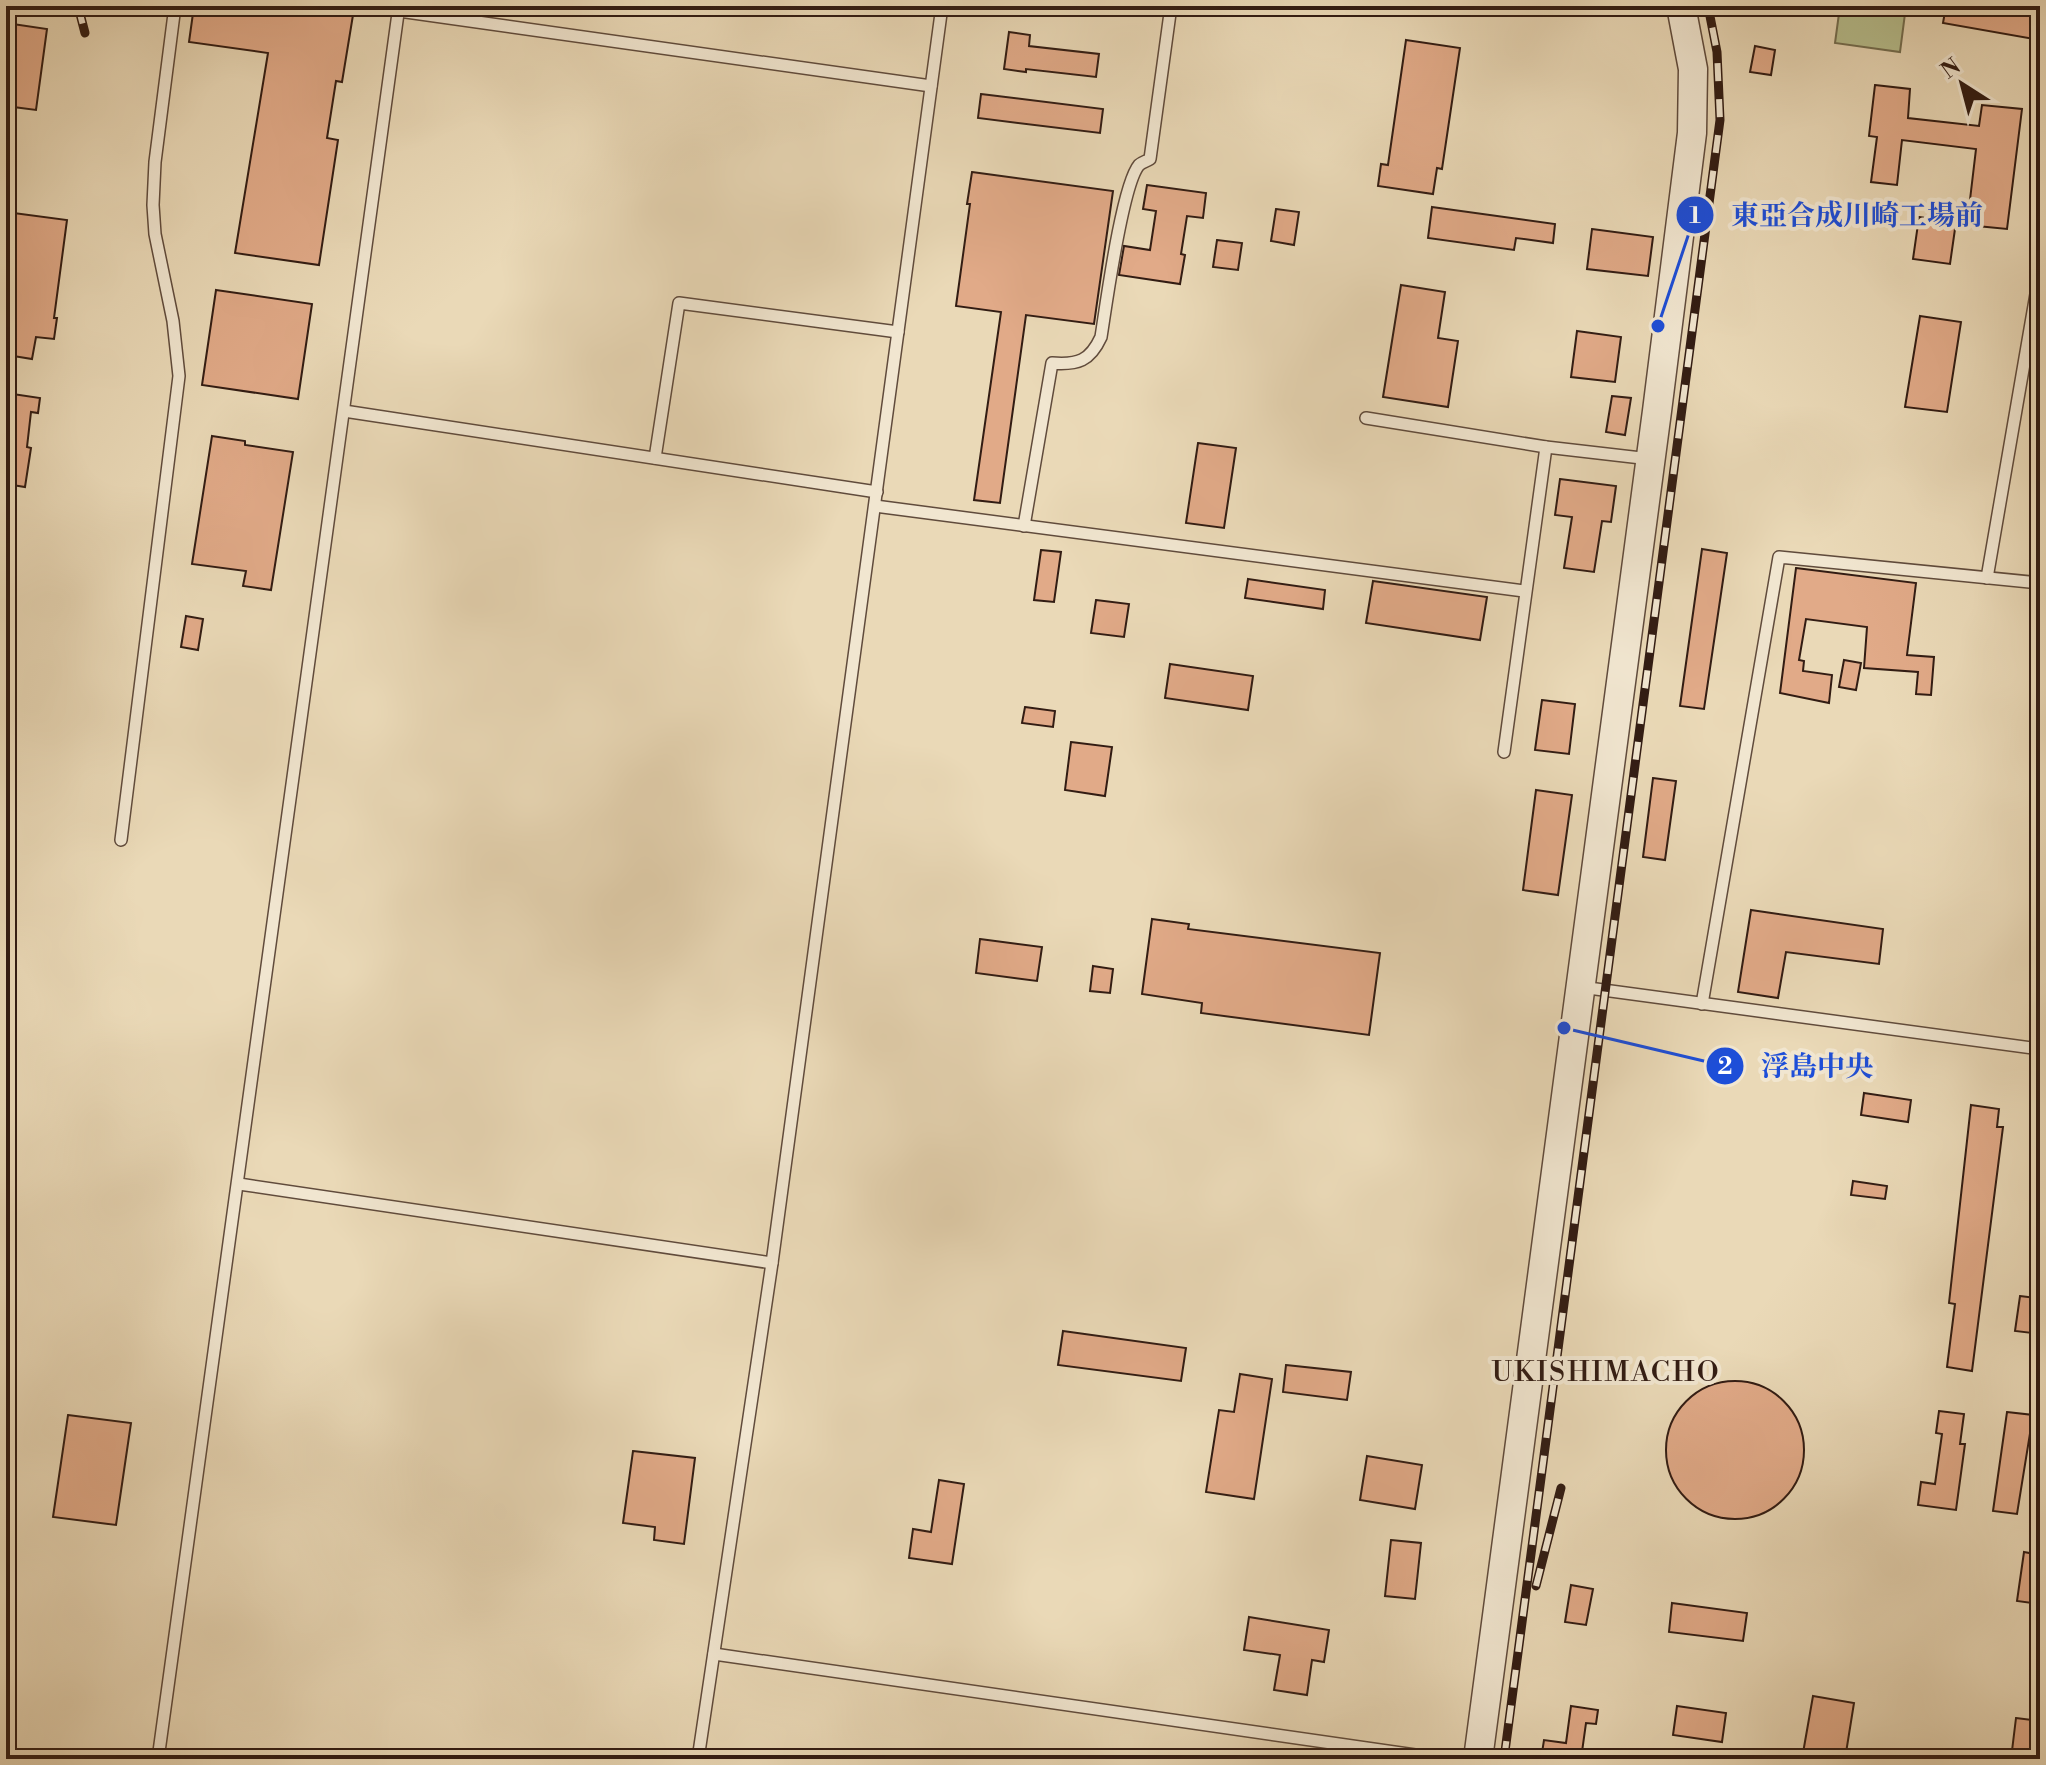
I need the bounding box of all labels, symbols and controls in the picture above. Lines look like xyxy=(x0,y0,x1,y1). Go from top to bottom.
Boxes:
north arrow xyxy=(1922,44,2002,124)
text: N xyxy=(1936,53,1967,85)
callout: 東亞合成川崎工場前 xyxy=(1675,189,1999,241)
text: 東亞合成川崎工場前 xyxy=(1731,199,1983,234)
text: 1 xyxy=(1689,201,1701,231)
callout: 浮島中央 xyxy=(1705,1040,1889,1092)
text: 浮島中央 xyxy=(1761,1050,1873,1085)
text: 2 xyxy=(1718,1052,1733,1082)
district label: UKISHIMACHO xyxy=(1491,1355,1721,1390)

